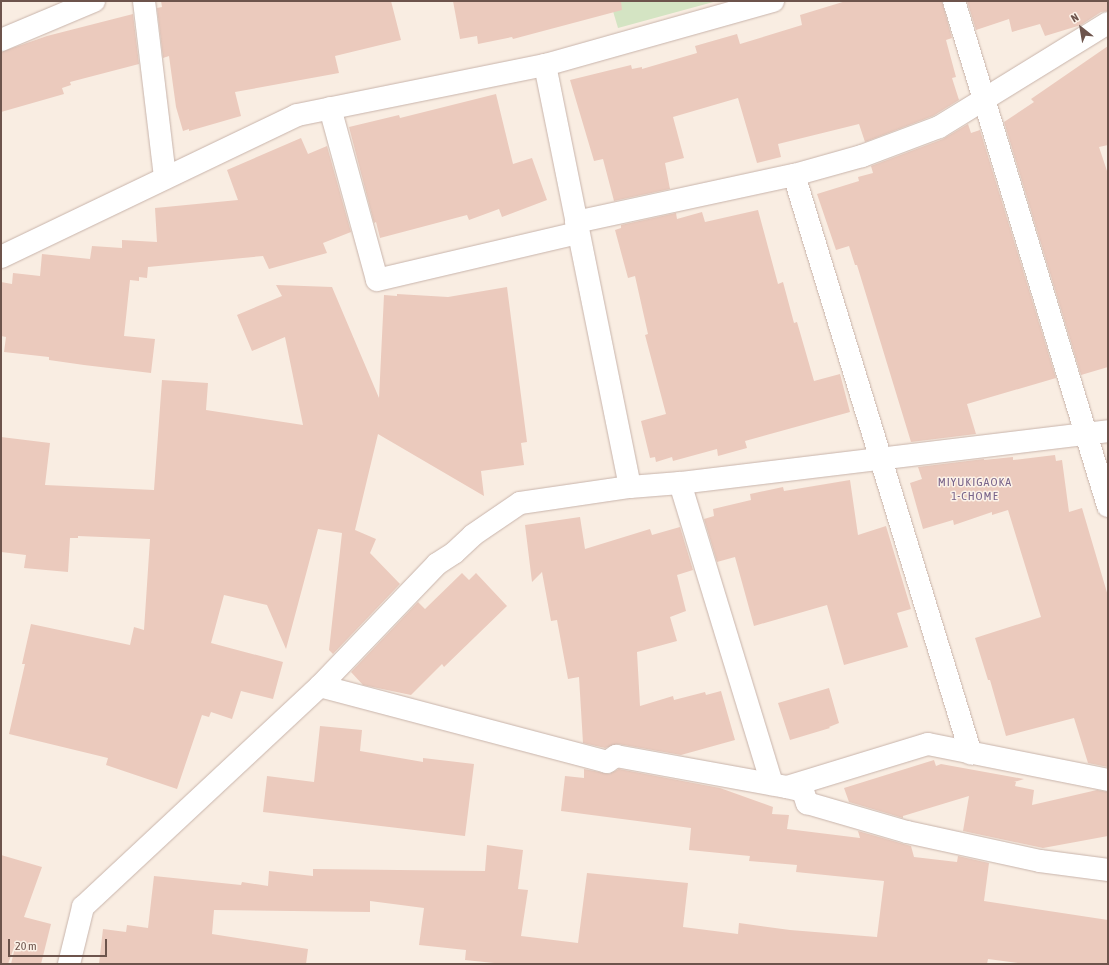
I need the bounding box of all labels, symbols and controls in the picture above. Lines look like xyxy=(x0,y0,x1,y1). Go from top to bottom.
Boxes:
north arrow xyxy=(1061,8,1101,48)
text: N xyxy=(1069,11,1081,25)
district label: MIYUKIGAOKA 1-CHOME xyxy=(938,476,1012,504)
scale bar xyxy=(10,931,109,957)
text: 20 m xyxy=(15,939,37,953)

